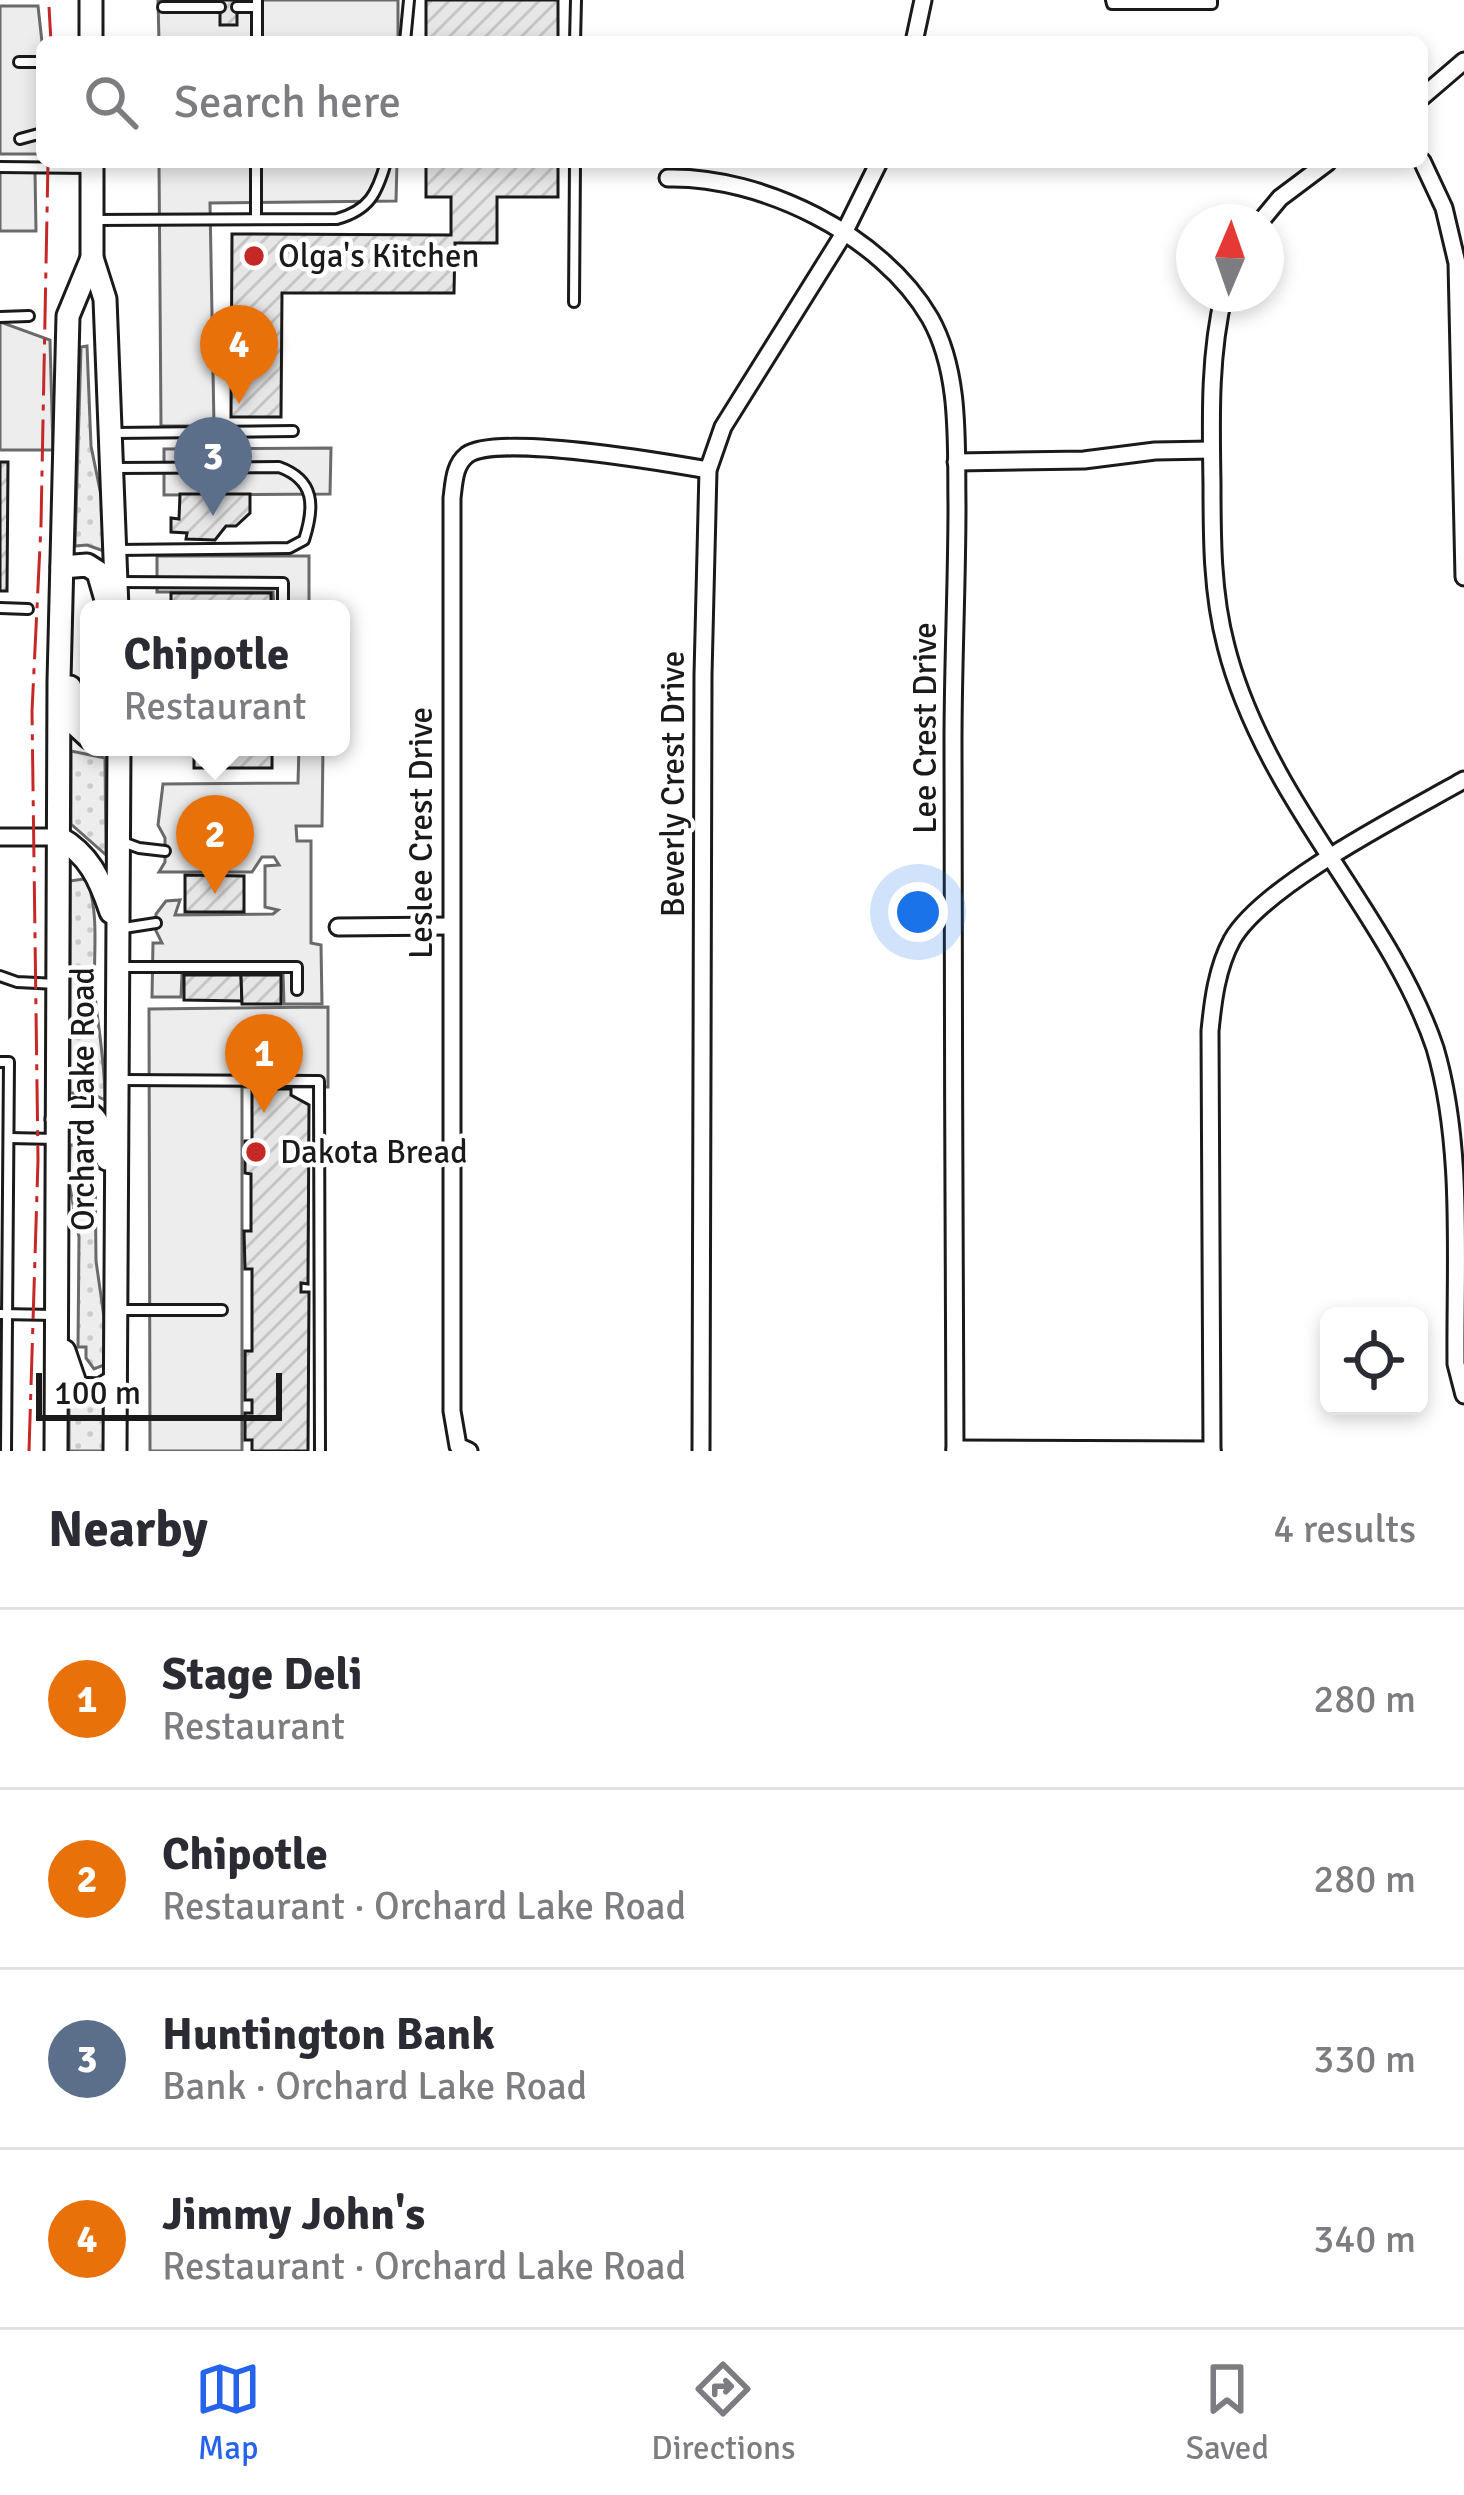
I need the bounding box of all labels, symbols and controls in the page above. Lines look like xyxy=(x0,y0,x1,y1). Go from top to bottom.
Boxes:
search box xyxy=(36,36,1428,168)
icon: search xyxy=(78,69,144,135)
text: Search here xyxy=(174,75,401,130)
north arrow xyxy=(1176,204,1284,312)
place label: Olga's Kitchen xyxy=(278,236,480,277)
marker: Olga's Kitchen xyxy=(241,243,267,269)
pin: 4 xyxy=(200,305,278,404)
pin: 3 xyxy=(174,417,252,516)
popup xyxy=(80,600,350,756)
street label: Lee Crest Drive xyxy=(905,622,946,834)
text: Chipotle xyxy=(123,627,289,682)
street label: Beverly Crest Drive xyxy=(653,651,694,917)
text: Restaurant xyxy=(123,682,307,730)
street label: Leslee Crest Drive xyxy=(401,707,442,959)
pin: 2 xyxy=(176,795,254,894)
your location xyxy=(888,882,948,942)
street label: Orchard Lake Road xyxy=(63,967,104,1231)
pin: 1 xyxy=(225,1014,303,1113)
place label: Dakota Bread xyxy=(280,1132,468,1173)
marker: Dakota Bread xyxy=(243,1139,269,1165)
map controls xyxy=(1320,1307,1428,1415)
button: locate xyxy=(1320,1307,1428,1415)
scale bar xyxy=(36,1367,282,1420)
text: 100 m xyxy=(54,1373,141,1414)
text: Nearby xyxy=(48,1498,208,1561)
text: 4 results xyxy=(1273,1505,1416,1553)
text: Stage Deli xyxy=(162,1647,363,1702)
text: 1 xyxy=(76,1675,98,1723)
text: 280 m xyxy=(1313,1675,1416,1723)
text: Restaurant xyxy=(162,1702,345,1750)
text: Chipotle xyxy=(162,1827,328,1882)
text: 2 xyxy=(76,1855,98,1903)
text: 280 m xyxy=(1313,1855,1416,1903)
text: Restaurant · Orchard Lake Road xyxy=(162,1882,686,1930)
text: Huntington Bank xyxy=(162,2007,495,2062)
text: 3 xyxy=(76,2035,98,2083)
text: 330 m xyxy=(1313,2035,1416,2083)
text: Bank · Orchard Lake Road xyxy=(162,2062,587,2110)
text: Jimmy John's xyxy=(162,2187,425,2242)
text: 4 xyxy=(76,2215,98,2263)
text: 340 m xyxy=(1313,2215,1416,2263)
text: Restaurant · Orchard Lake Road xyxy=(162,2242,686,2290)
tab: Map xyxy=(195,2356,261,2469)
tab: Directions xyxy=(651,2356,796,2469)
tab: Saved xyxy=(1186,2356,1269,2469)

